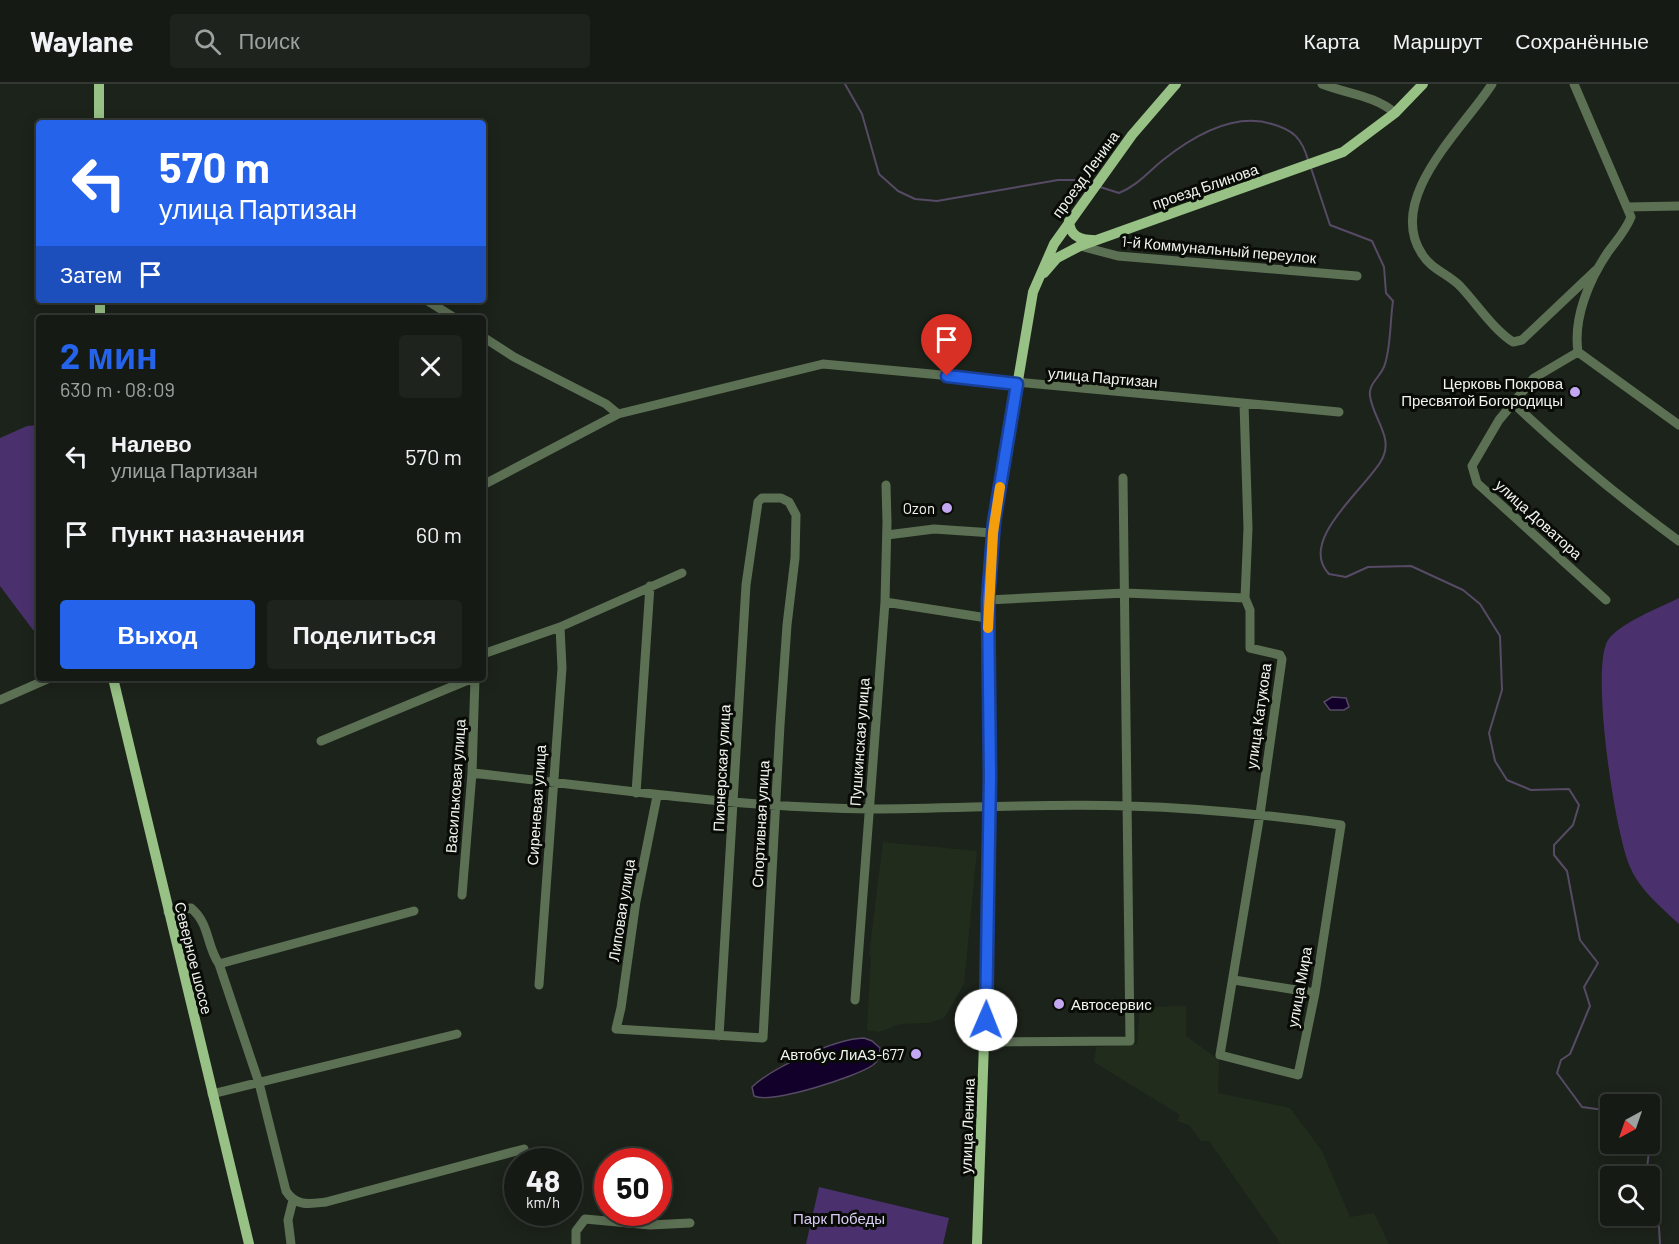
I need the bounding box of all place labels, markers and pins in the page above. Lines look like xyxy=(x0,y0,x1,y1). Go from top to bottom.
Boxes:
pin xyxy=(921,314,972,376)
place label: Церковь Покрова Пресвятой Богородицы xyxy=(1401,374,1564,409)
marker: Церковь Покрова Пресвятой Богородицы xyxy=(1568,385,1582,399)
place label: Ozon xyxy=(903,499,935,517)
marker: Ozon xyxy=(940,501,954,515)
place label: Автосервис xyxy=(1071,995,1152,1013)
marker: Автосервис xyxy=(1052,997,1066,1011)
place label: Автобус ЛиАЗ-677 xyxy=(780,1045,904,1063)
marker: Автобус ЛиАЗ-677 xyxy=(909,1047,923,1061)

